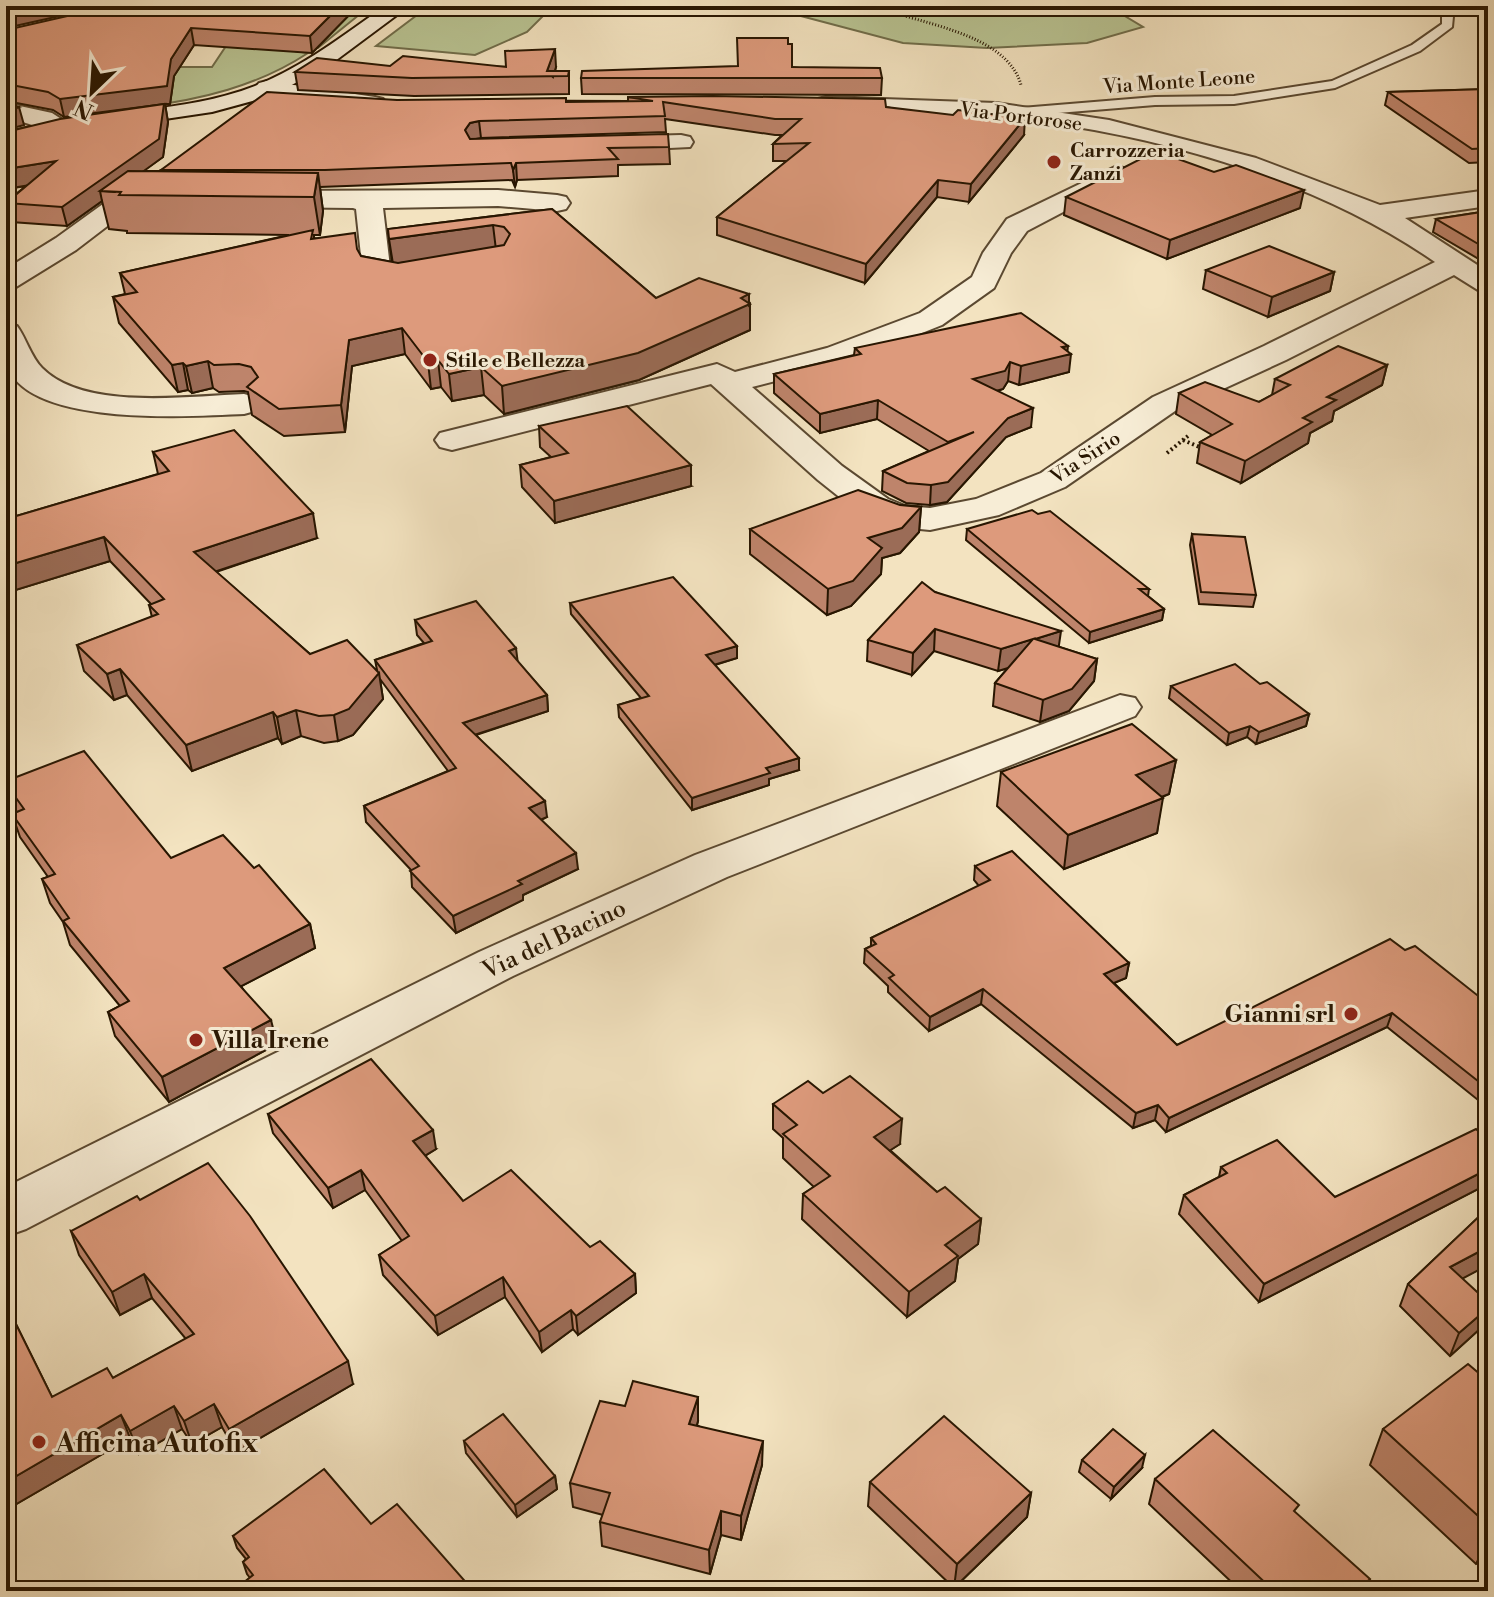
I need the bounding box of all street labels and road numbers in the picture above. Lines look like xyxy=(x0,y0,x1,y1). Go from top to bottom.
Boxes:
street label: Via Monte Leone xyxy=(1101,65,1256,100)
street label: Via Portorose xyxy=(957,97,1084,137)
street label: Via Sirio xyxy=(1045,426,1126,491)
street label: Via del Bacino xyxy=(477,893,631,987)

